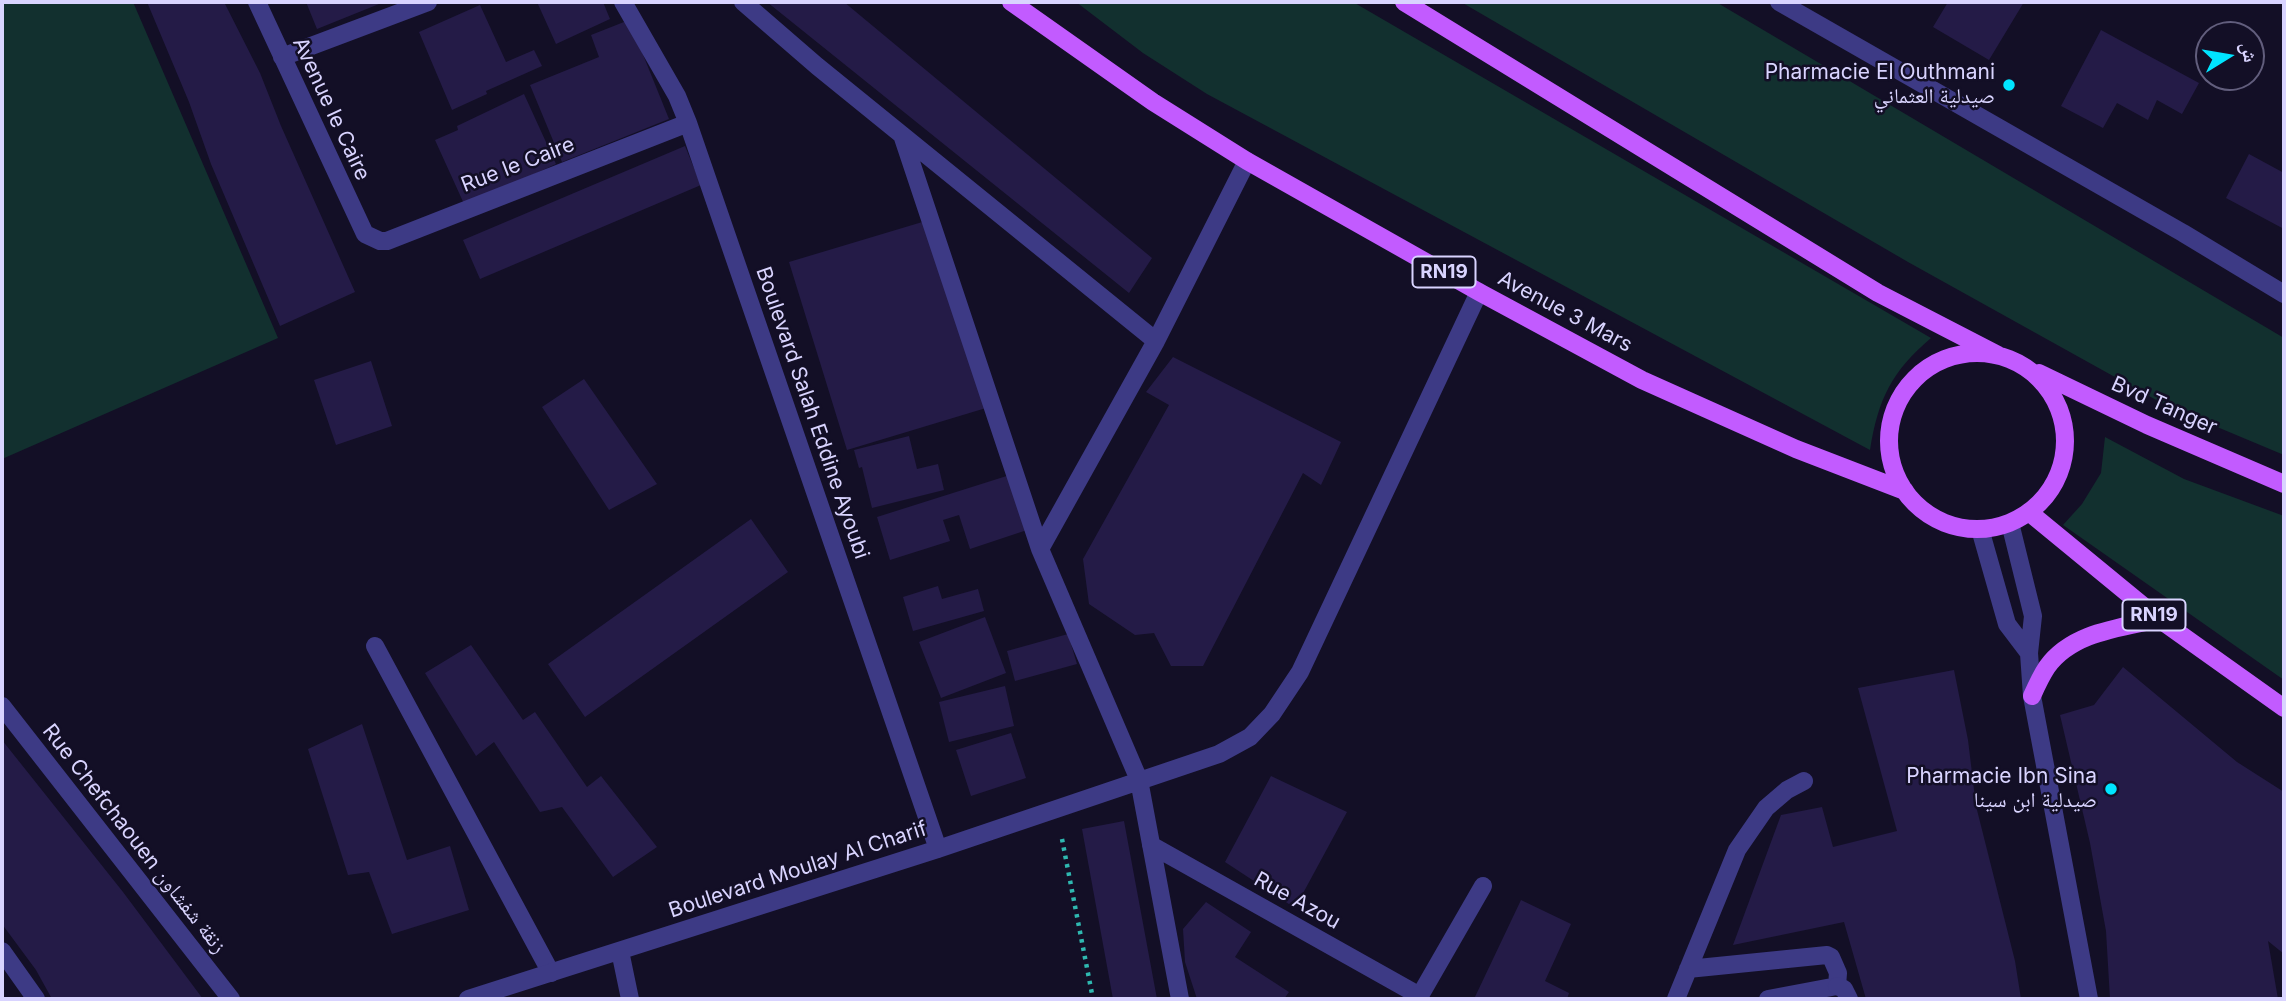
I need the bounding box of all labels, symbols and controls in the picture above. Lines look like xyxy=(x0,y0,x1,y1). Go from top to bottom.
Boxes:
north arrow xyxy=(2195,21,2265,91)
street label: Avenue le Caire xyxy=(287,33,375,185)
text: ش xyxy=(2236,40,2262,64)
place label: Pharmacie El Outhmani صيدلية العثماني xyxy=(1765,60,1995,110)
marker: Pharmacie El Outhmani صيدلية العثماني xyxy=(2001,77,2017,93)
street label: Rue le Caire xyxy=(458,132,578,198)
road number: RN19 xyxy=(1412,256,1476,288)
street label: Boulevard Salah Eddine Ayoubi xyxy=(750,264,874,562)
street label: Avenue 3 Mars xyxy=(1494,266,1636,358)
street label: Bvd Tanger xyxy=(2107,371,2221,441)
road number: RN19 xyxy=(2122,600,2186,630)
street label: Rue Chefchaouen زنقة شفشاون xyxy=(37,719,231,959)
place label: Pharmacie Ibn Sina صيدلية ابن سينا xyxy=(1906,764,2097,814)
marker: Pharmacie Ibn Sina صيدلية ابن سينا xyxy=(2103,781,2119,797)
street label: Boulevard Moulay Al Charif xyxy=(666,816,930,924)
street label: Rue Azou xyxy=(1249,867,1345,935)

